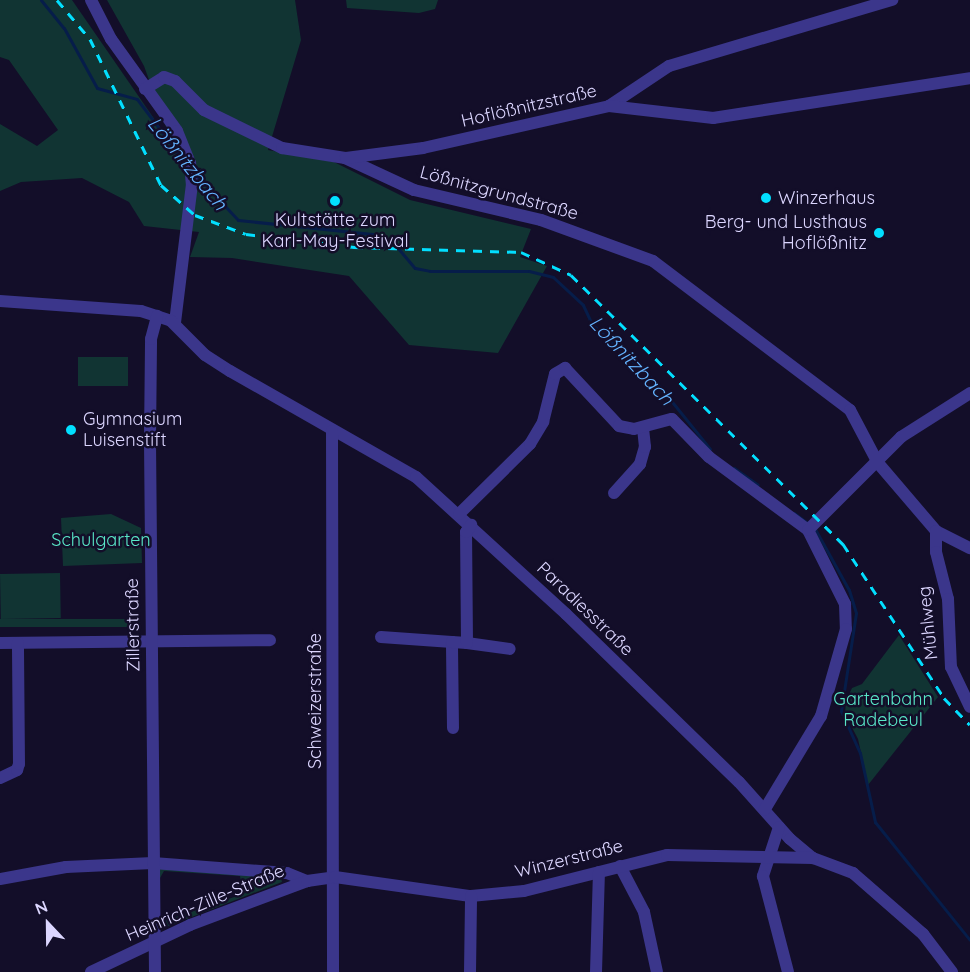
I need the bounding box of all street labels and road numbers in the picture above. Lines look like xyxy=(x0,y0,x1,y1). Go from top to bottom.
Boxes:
street label: Hoflößnitzstraße xyxy=(459,80,599,132)
street label: Lößnitzgrundstraße xyxy=(417,161,581,225)
street label: Paradiesstraße xyxy=(532,558,638,660)
street label: Zillerstraße xyxy=(121,578,145,672)
street label: Mühlweg xyxy=(913,585,943,661)
street label: Schweizerstraße xyxy=(304,633,326,769)
street label: Winzerstraße xyxy=(513,835,625,883)
street label: Heinrich-Zille-Straße xyxy=(122,860,288,946)

